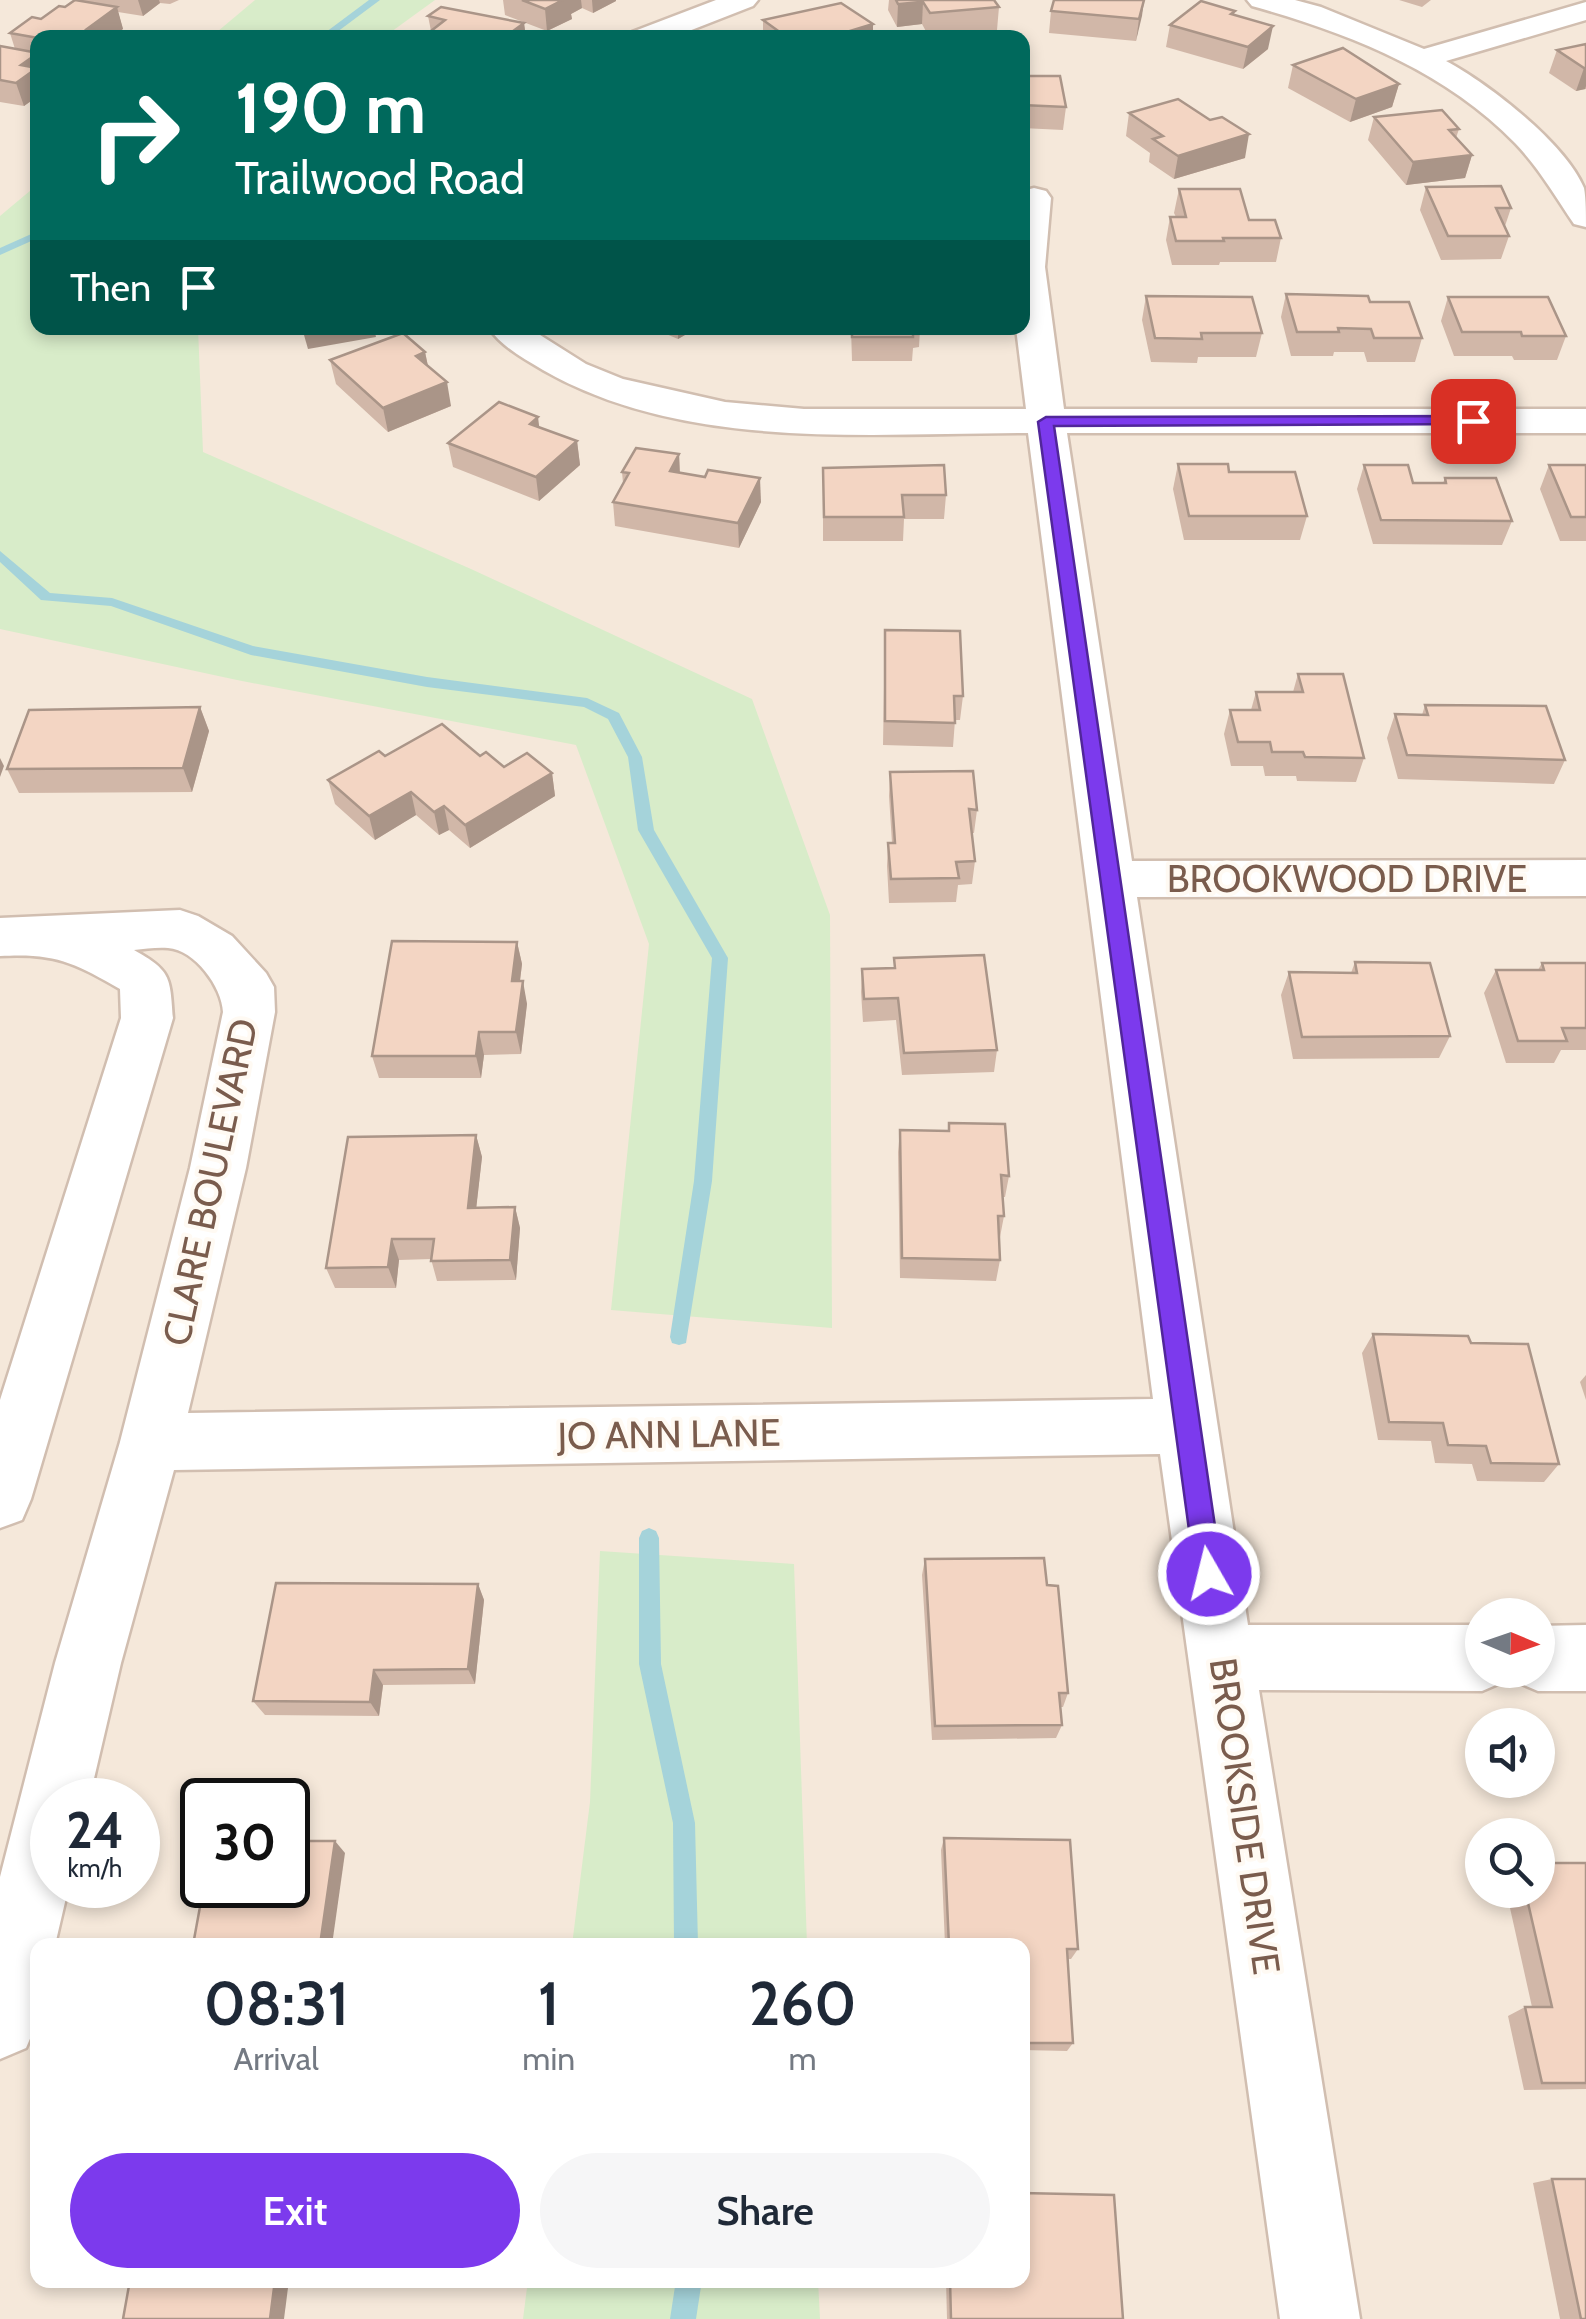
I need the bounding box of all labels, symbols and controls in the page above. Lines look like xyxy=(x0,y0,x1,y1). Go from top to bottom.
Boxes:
text: 190 m xyxy=(235,65,426,151)
icon: right xyxy=(70,70,200,200)
text: Trailwood Road xyxy=(235,151,525,205)
icon: arrive xyxy=(171,260,226,315)
text: Then xyxy=(70,264,151,311)
pin xyxy=(1431,379,1516,464)
icon: arrive xyxy=(1446,394,1501,449)
street label: BROOKWOOD DRIVE xyxy=(1167,855,1527,902)
street label: CLARE BOULEVARD xyxy=(152,1014,268,1350)
street label: JO ANN LANE xyxy=(556,1409,781,1459)
position arrow xyxy=(1157,1522,1261,1626)
north arrow xyxy=(1465,1598,1555,1688)
map controls xyxy=(1465,1598,1555,1908)
street label: BROOKSIDE DRIVE xyxy=(1200,1655,1290,1977)
button: sound xyxy=(1465,1708,1555,1798)
speed limit sign: 30 xyxy=(180,1778,310,1908)
text: 24 xyxy=(66,1800,124,1861)
button: search xyxy=(1465,1818,1555,1908)
text: km/h xyxy=(68,1853,122,1883)
text: 08:31 xyxy=(204,1967,349,2040)
text: 1 xyxy=(538,1967,559,2040)
text: 260 xyxy=(749,1967,856,2040)
text: Arrival xyxy=(234,2039,319,2078)
text: min xyxy=(522,2039,575,2078)
text: m xyxy=(788,2039,817,2078)
button: Exit xyxy=(70,2153,520,2268)
button: Share xyxy=(540,2153,990,2268)

